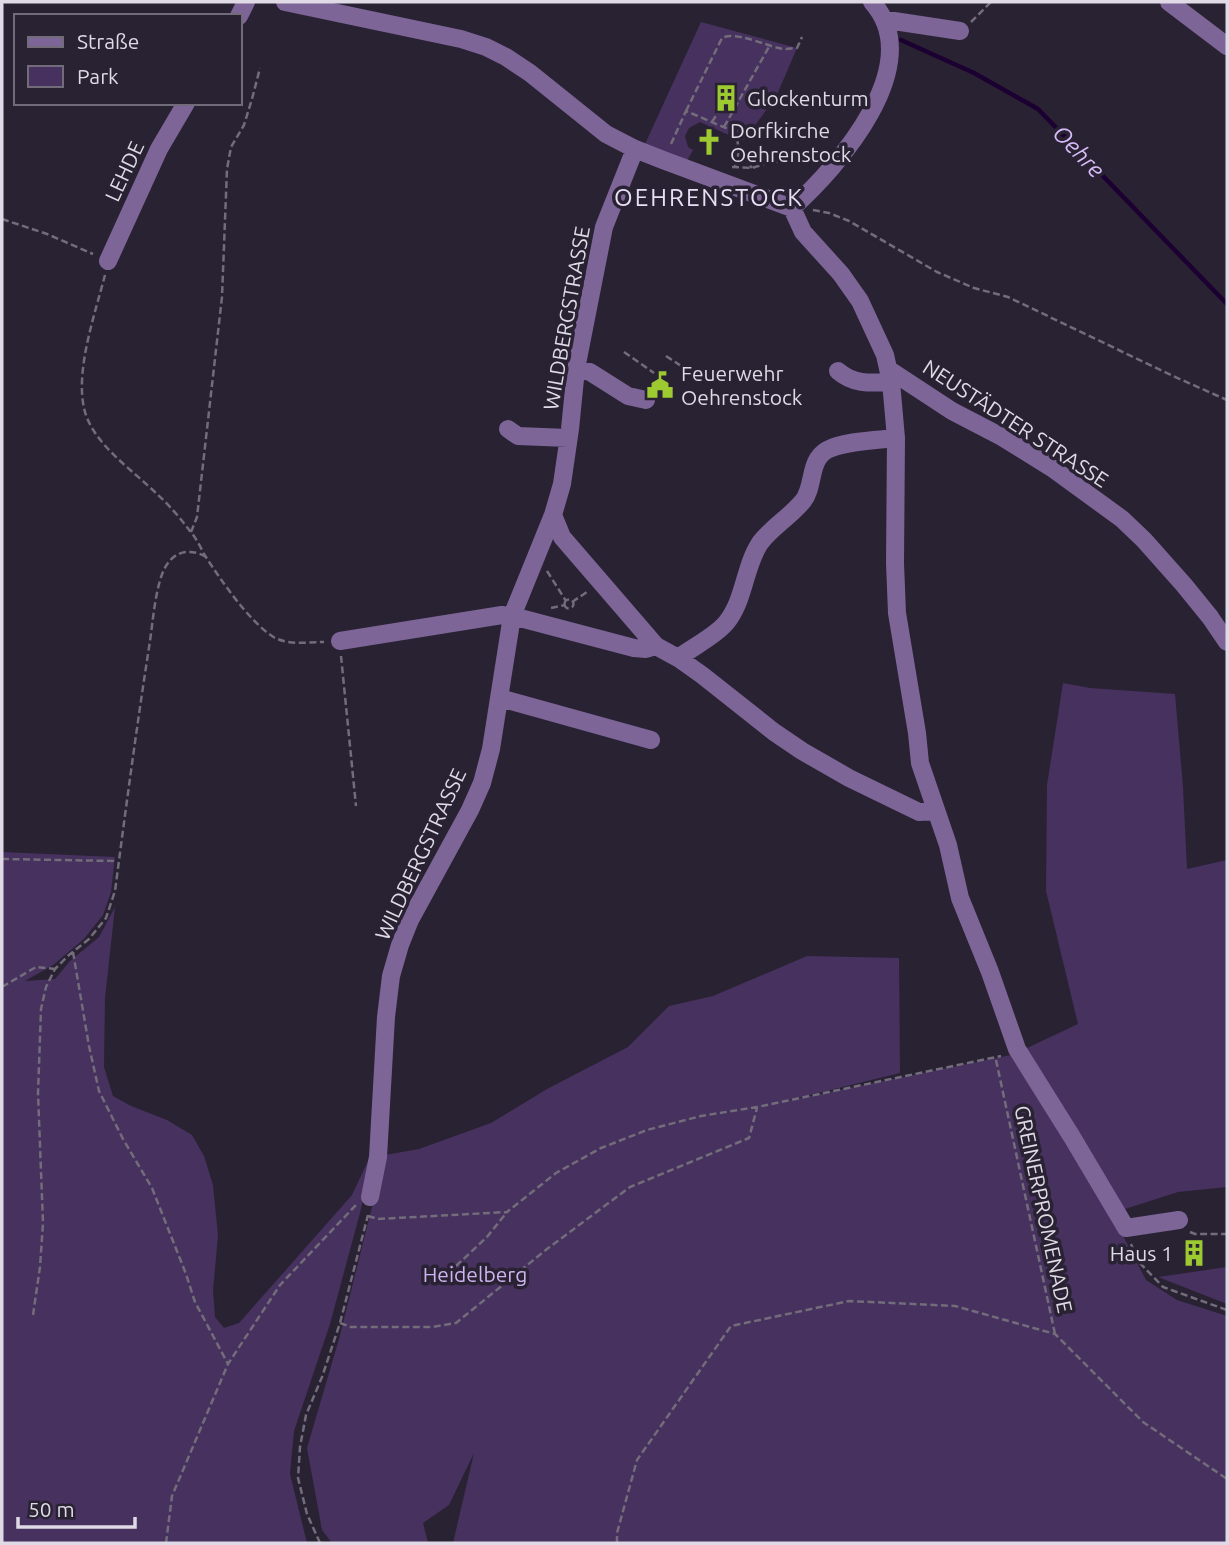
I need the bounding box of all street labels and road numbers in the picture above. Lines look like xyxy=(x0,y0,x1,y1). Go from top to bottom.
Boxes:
street label: LEHDE xyxy=(100,137,148,205)
street label: WILDBERGSTRASSE xyxy=(538,224,594,412)
street label: NEUSTÄDTER STRASSE xyxy=(919,354,1113,492)
street label: WILDBERGSTRASSE xyxy=(370,764,470,944)
street label: GREINERPROMENADE xyxy=(1010,1103,1078,1315)

